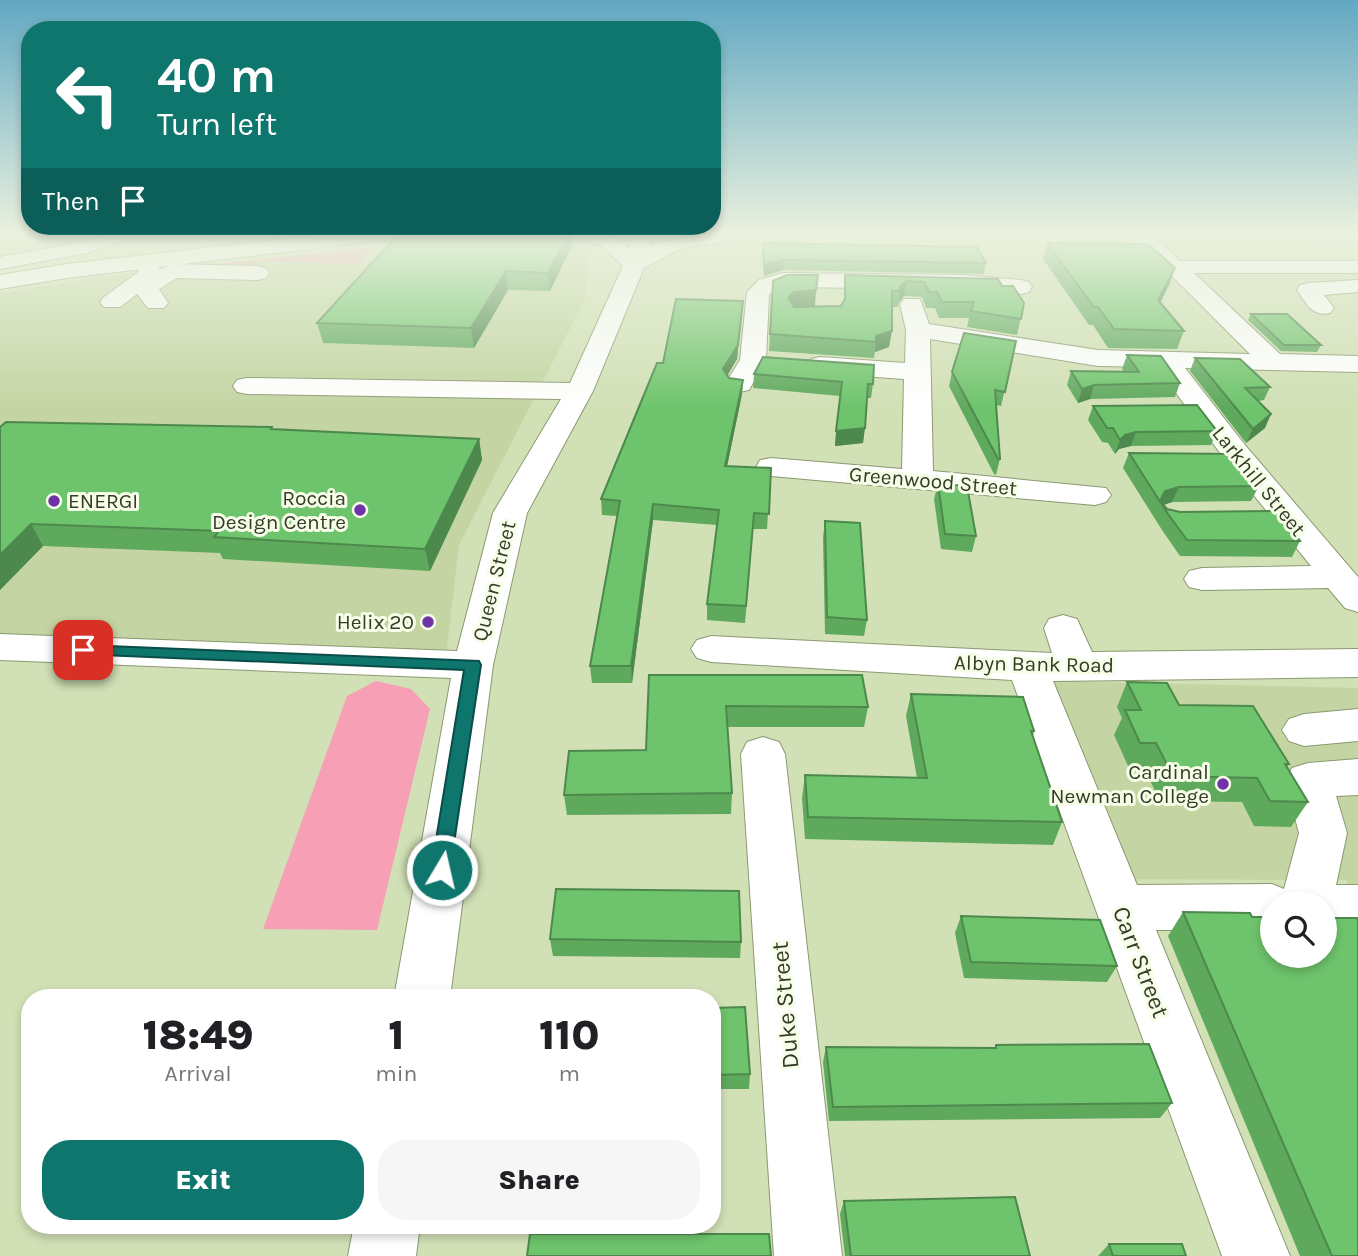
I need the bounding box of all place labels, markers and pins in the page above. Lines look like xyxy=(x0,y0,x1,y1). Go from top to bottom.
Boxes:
place label: Roccia Design Centre xyxy=(212,486,346,534)
place label: ENERGI xyxy=(68,489,138,513)
marker: ENERGI xyxy=(46,493,62,509)
marker: Roccia Design Centre xyxy=(352,502,368,518)
place label: Helix 20 xyxy=(337,610,414,634)
marker: Helix 20 xyxy=(420,614,436,630)
pin xyxy=(53,620,113,680)
place label: Cardinal Newman College xyxy=(1050,760,1209,808)
marker: Cardinal Newman College xyxy=(1215,776,1231,792)

